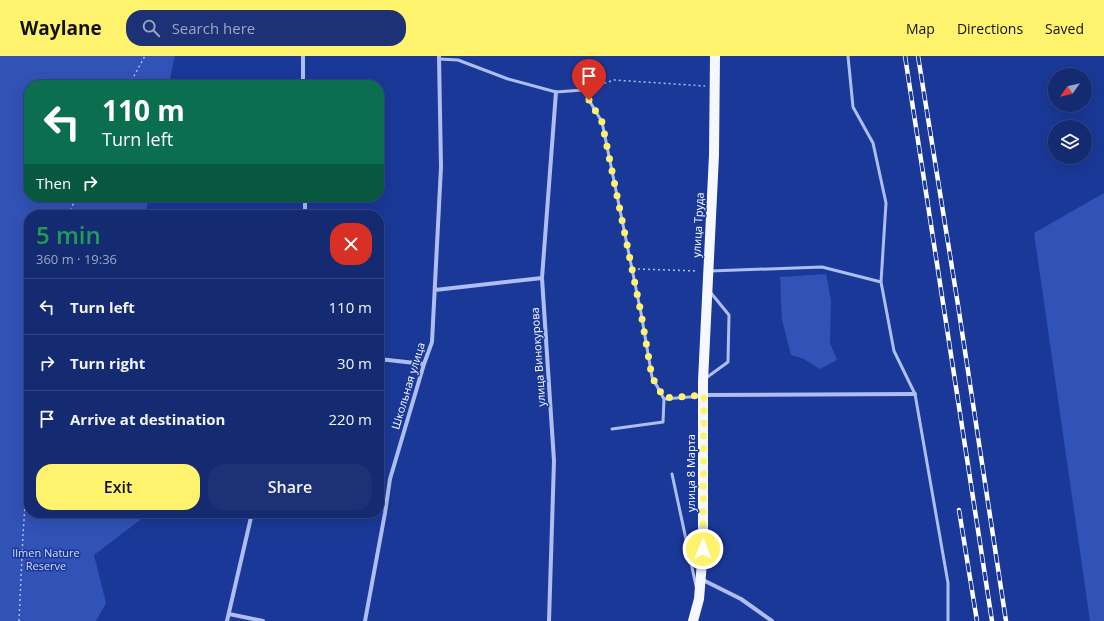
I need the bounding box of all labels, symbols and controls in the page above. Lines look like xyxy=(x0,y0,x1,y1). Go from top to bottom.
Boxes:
search box xyxy=(126,10,406,46)
text: Waylane xyxy=(20,15,102,41)
icon: search xyxy=(140,17,162,39)
text: Search here xyxy=(172,18,255,38)
text: Map xyxy=(906,19,935,38)
text: Directions xyxy=(957,19,1023,38)
text: Saved xyxy=(1045,19,1084,38)
pin xyxy=(572,59,606,100)
icon: arrive xyxy=(578,65,600,87)
north arrow xyxy=(1048,68,1092,112)
map controls xyxy=(1048,68,1092,164)
text: 110 m xyxy=(102,91,185,129)
icon: left xyxy=(36,96,88,148)
button: layers xyxy=(1048,120,1092,164)
text: Turn left xyxy=(102,127,173,151)
icon: right xyxy=(79,172,101,194)
text: Then xyxy=(36,173,71,193)
street label: улица Труда xyxy=(688,192,707,258)
text: 5 min xyxy=(36,218,101,251)
button: close xyxy=(330,223,372,265)
text: 360 m · 19:36 xyxy=(36,250,117,268)
icon: left xyxy=(36,296,58,318)
text: Turn left xyxy=(70,297,135,317)
text: 110 m xyxy=(328,297,372,317)
street label: улица Винокурова xyxy=(527,307,548,407)
street label: Школьная улица xyxy=(387,341,428,431)
icon: right xyxy=(36,352,58,374)
text: Turn right xyxy=(70,353,145,373)
text: 30 m xyxy=(337,353,372,373)
icon: arrive xyxy=(36,408,58,430)
text: Arrive at destination xyxy=(70,409,225,429)
text: 220 m xyxy=(328,409,372,429)
street label: улица 8 Марта xyxy=(683,434,698,512)
button: Exit xyxy=(36,464,200,510)
button: Share xyxy=(208,464,372,510)
position arrow xyxy=(682,528,724,570)
park label: Ilmen Nature Reserve xyxy=(12,545,80,573)

